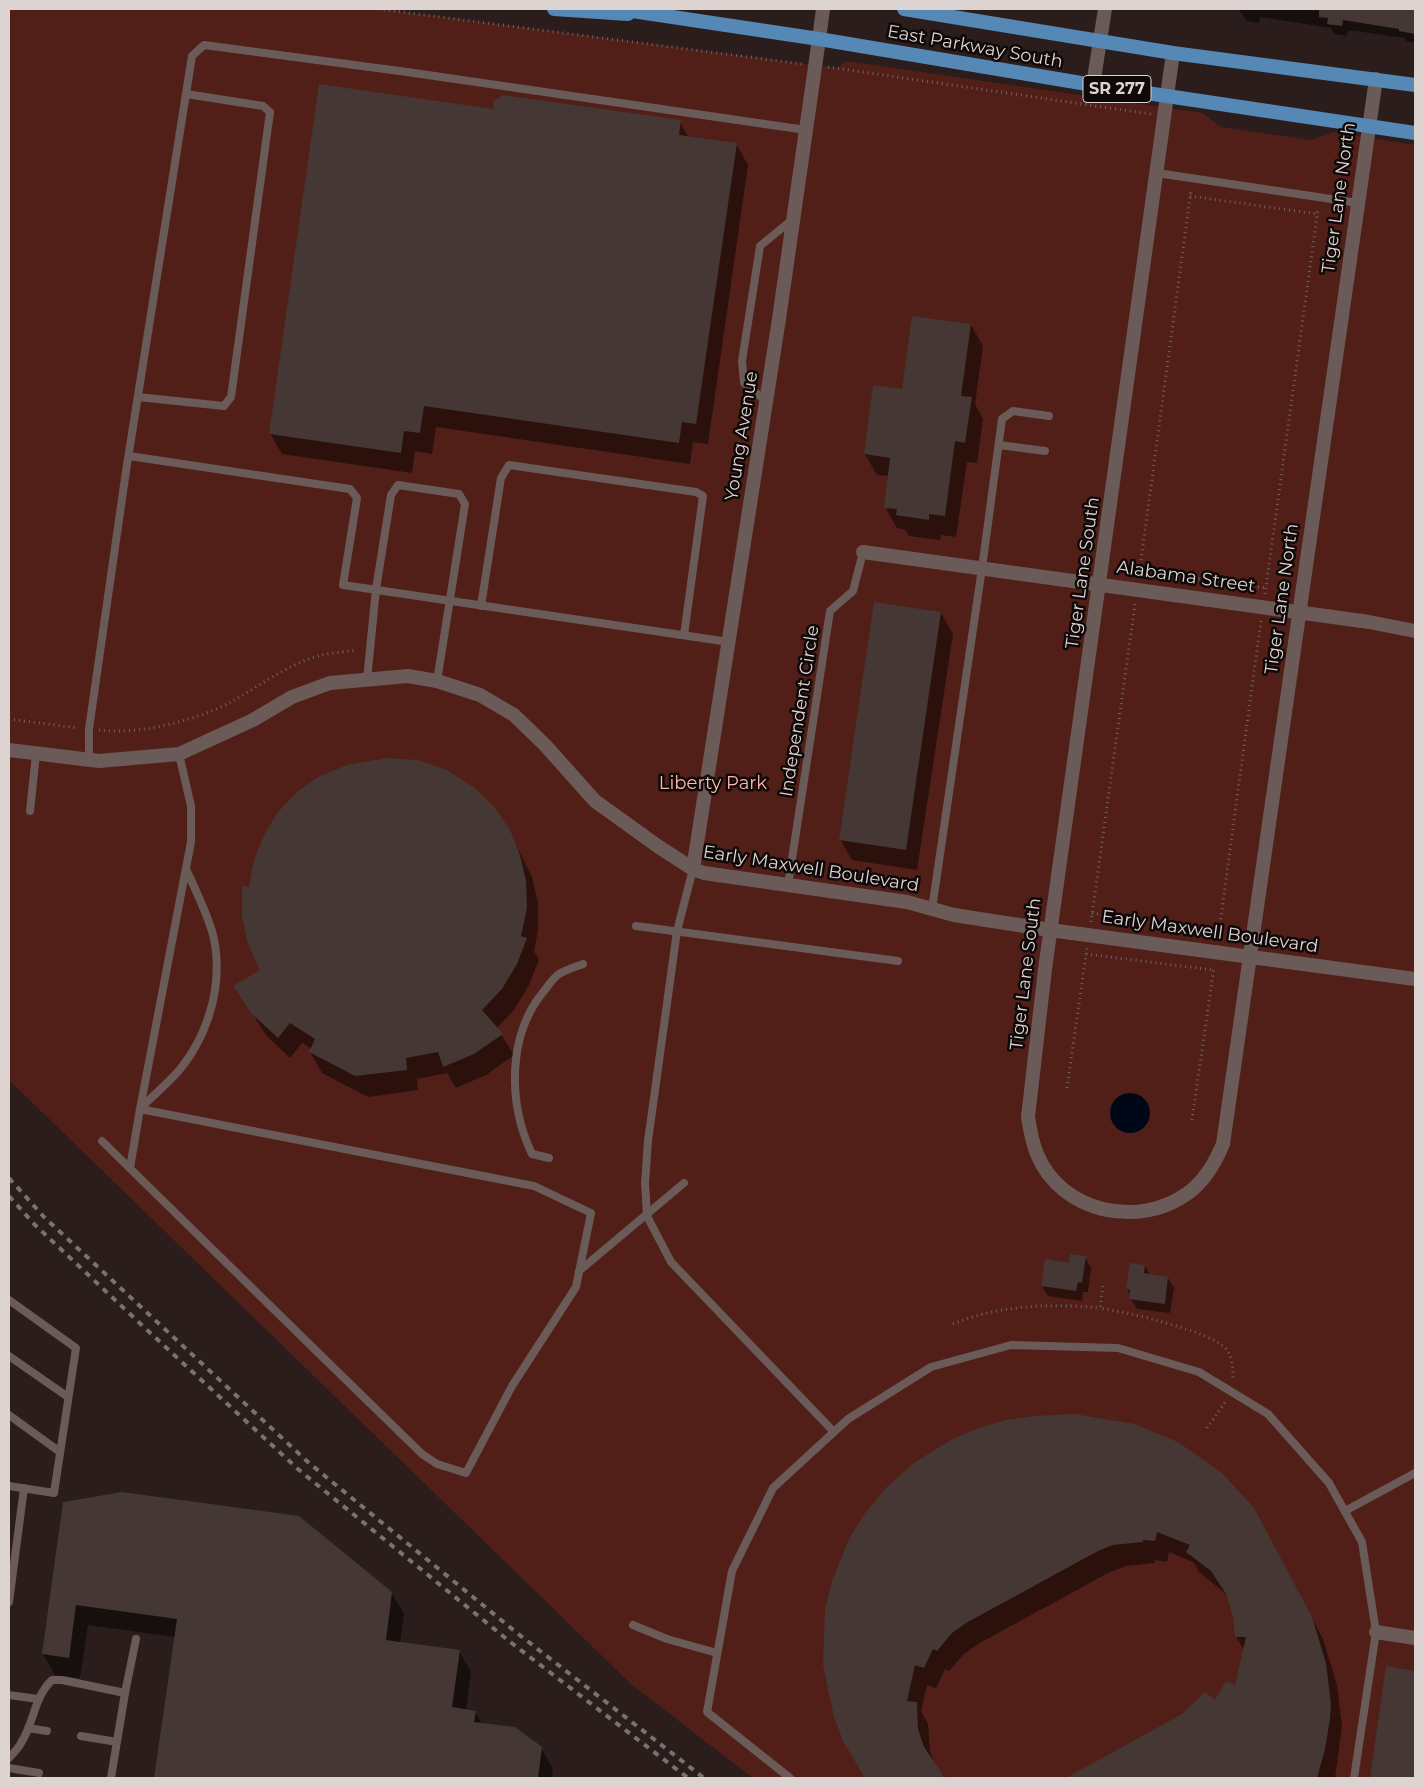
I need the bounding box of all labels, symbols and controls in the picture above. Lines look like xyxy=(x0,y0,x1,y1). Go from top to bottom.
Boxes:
street label: East Parkway South xyxy=(885,21,1065,73)
road number: SR 277 xyxy=(1083,76,1151,102)
street label: Tiger Lane North xyxy=(1318,121,1360,275)
street label: Young Avenue xyxy=(721,370,763,502)
street label: Tiger Lane South xyxy=(1062,496,1104,650)
street label: Tiger Lane North xyxy=(1261,522,1303,676)
street label: Alabama Street xyxy=(1115,557,1257,597)
street label: Independent Circle xyxy=(776,624,824,798)
park label: Liberty Park xyxy=(659,773,767,795)
street label: Early Maxwell Boulevard xyxy=(701,841,921,897)
street label: Tiger Lane South xyxy=(1006,897,1046,1051)
street label: Early Maxwell Boulevard xyxy=(1100,906,1320,958)

